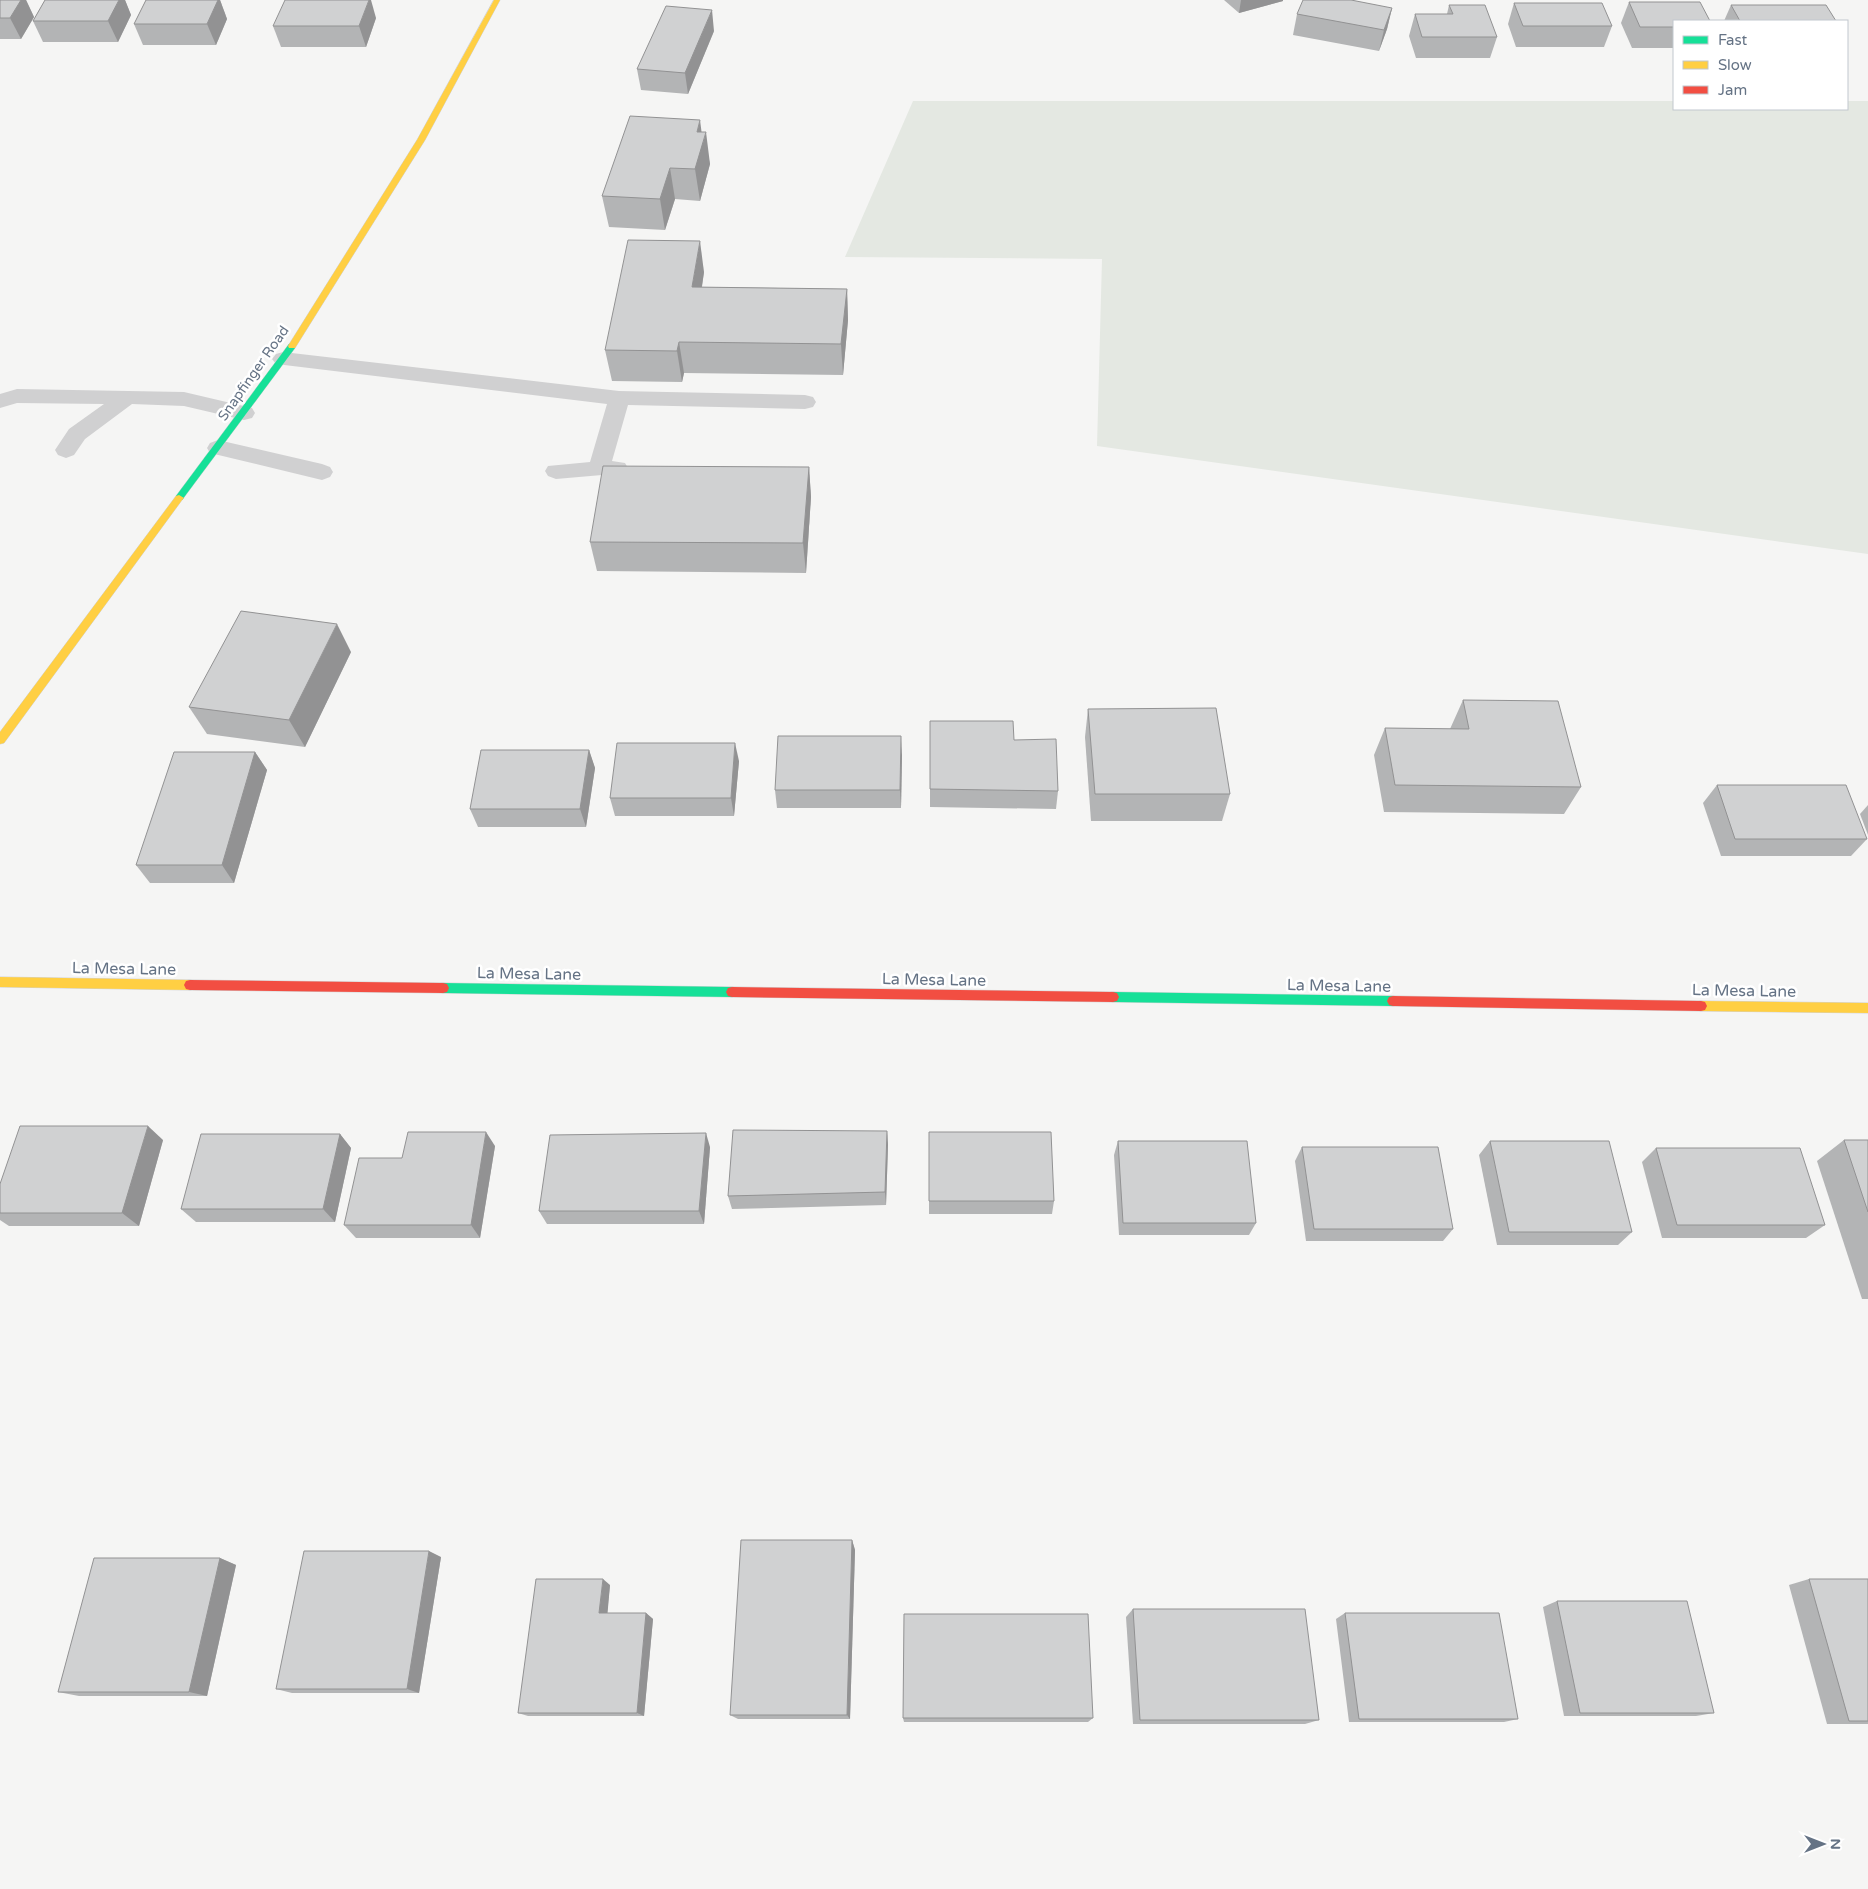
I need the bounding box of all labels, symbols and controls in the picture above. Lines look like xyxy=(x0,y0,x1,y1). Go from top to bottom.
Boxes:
legend xyxy=(1673,20,1848,110)
text: Fast xyxy=(1718,31,1748,49)
text: Slow xyxy=(1718,56,1752,74)
text: Jam xyxy=(1718,81,1747,99)
street label: Snapfinger Road xyxy=(214,323,293,424)
street label: La Mesa Lane xyxy=(72,958,176,980)
street label: La Mesa Lane xyxy=(477,963,581,985)
street label: La Mesa Lane xyxy=(882,969,986,991)
street label: La Mesa Lane xyxy=(1287,975,1391,997)
street label: La Mesa Lane xyxy=(1692,980,1796,1002)
north arrow xyxy=(1798,1819,1848,1869)
text: N xyxy=(1827,1838,1844,1850)

